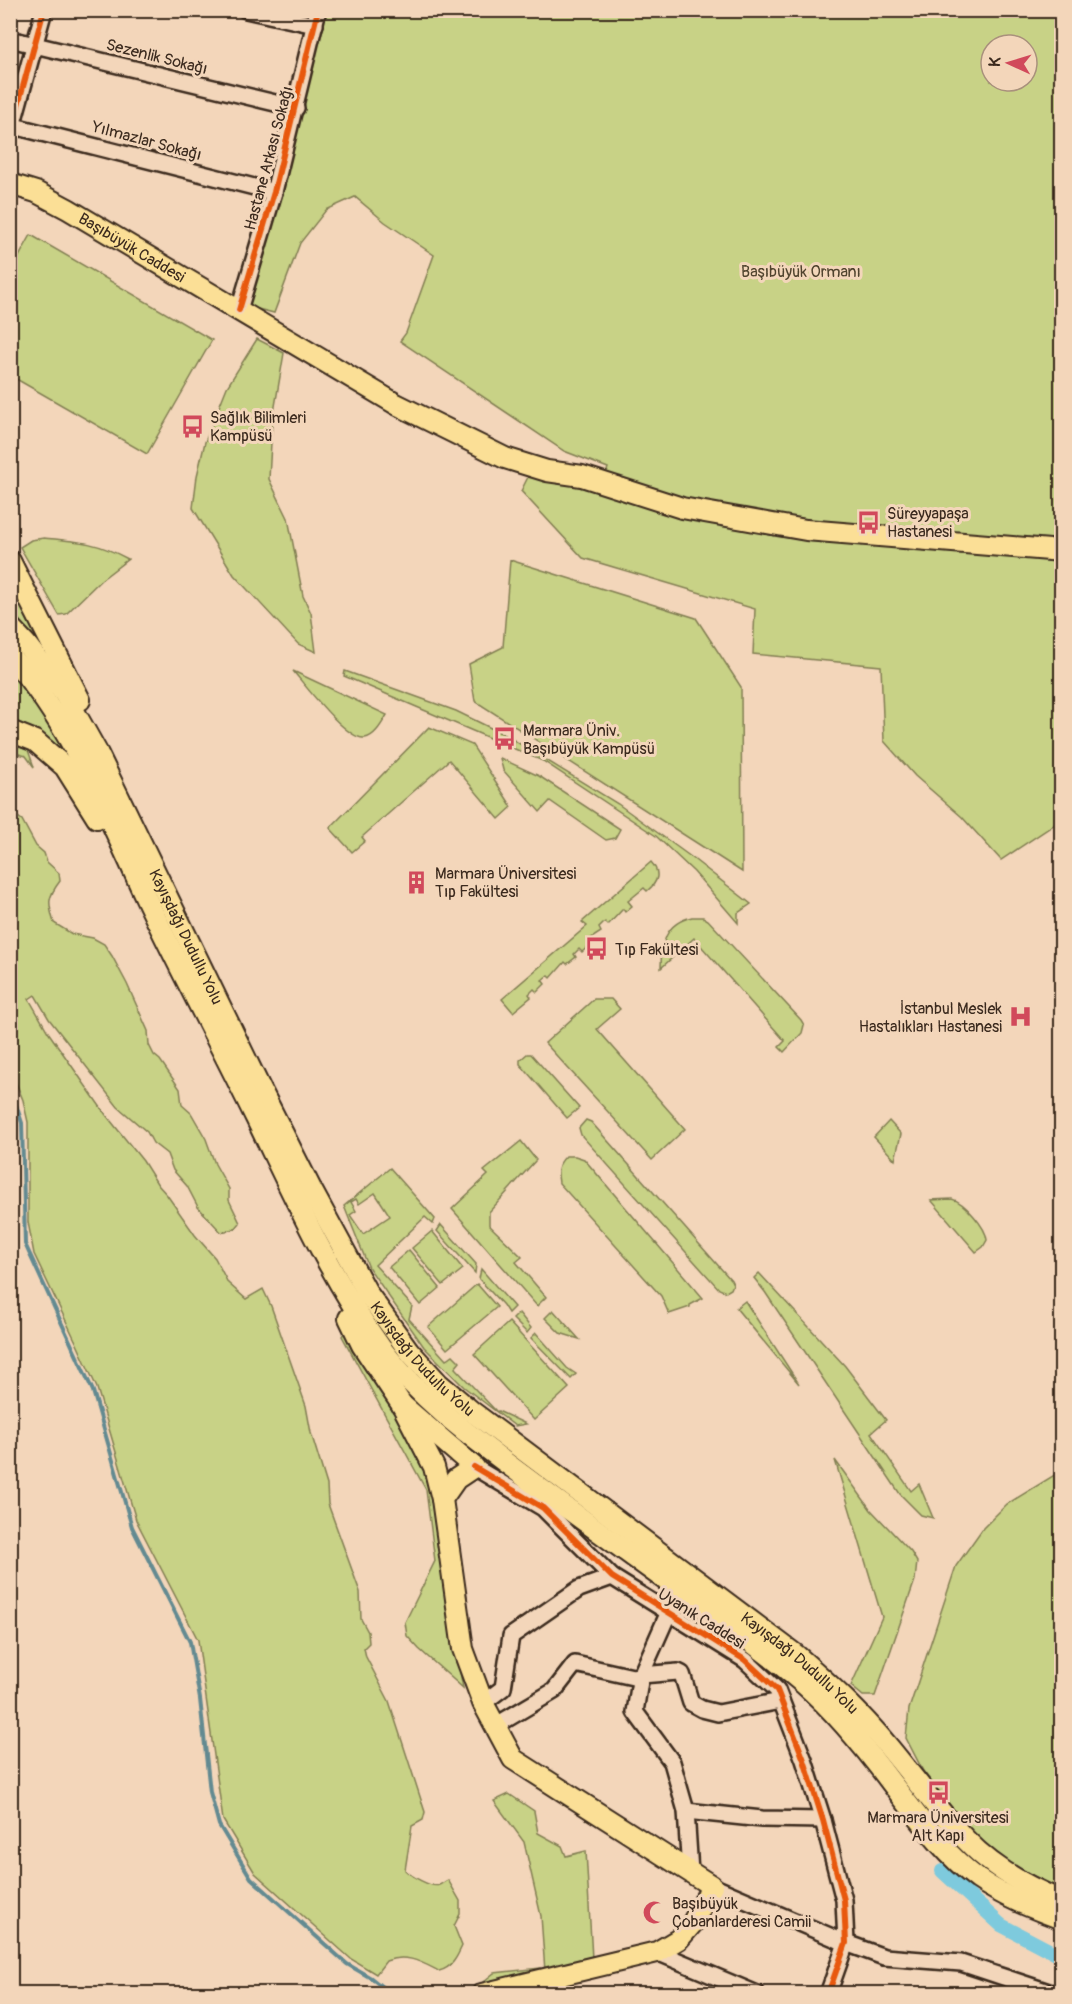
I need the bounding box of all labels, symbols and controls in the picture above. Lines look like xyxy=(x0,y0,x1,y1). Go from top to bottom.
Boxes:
north arrow xyxy=(979,33,1039,93)
street label: Sezenlik Sokağı xyxy=(104,35,209,79)
text: K xyxy=(985,56,1005,68)
street label: Hastane Arkası Sokağı xyxy=(240,84,298,233)
street label: Yılmazlar Sokağı xyxy=(89,116,204,165)
street label: Başıbüyük Caddesi xyxy=(75,209,189,287)
park label: Başıbüyük Ormanı xyxy=(741,262,861,282)
place label: Sağlık Bilimleri Kampüsü xyxy=(210,408,306,446)
bus stop icon: Sağlık Bilimleri Kampüsü xyxy=(179,413,205,439)
place label: Süreyyapaşa Hastanesi xyxy=(887,504,969,542)
bus stop icon: Süreyyapaşa Hastanesi xyxy=(856,509,882,535)
place label: Marmara Üniv. Başıbüyük Kampüsü xyxy=(523,721,655,759)
bus stop icon: Marmara Üniv. Başıbüyük Kampüsü xyxy=(492,726,518,752)
place label: Marmara Üniversitesi Tıp Fakültesi xyxy=(435,864,576,902)
street label: Kayışdağı Dudullu Yolu xyxy=(144,866,227,1008)
building icon: Marmara Üniversitesi Tıp Fakültesi xyxy=(404,869,430,895)
bus stop icon: Tıp Fakültesi xyxy=(584,936,610,962)
place label: Tıp Fakültesi xyxy=(615,940,699,960)
place label: İstanbul Meslek Hastalıkları Hastanesi xyxy=(859,999,1002,1037)
hospital icon: İstanbul Meslek Hastalıkları Hastanesi xyxy=(1007,1004,1033,1030)
street label: Kayışdağı Dudullu Yolu xyxy=(365,1298,479,1421)
street label: Uyanık Caddesi xyxy=(654,1584,749,1654)
street label: Kayışdağı Dudullu Yolu xyxy=(737,1608,862,1719)
bus stop icon: Marmara Üniversitesi Alt Kapı xyxy=(925,1779,951,1805)
place label: Marmara Üniversitesi Alt Kapı xyxy=(867,1808,1009,1846)
place label: Başıbüyük Çobanlarderesi Camii xyxy=(672,1894,811,1932)
mosque icon: Başıbüyük Çobanlarderesi Camii xyxy=(641,1899,667,1925)

